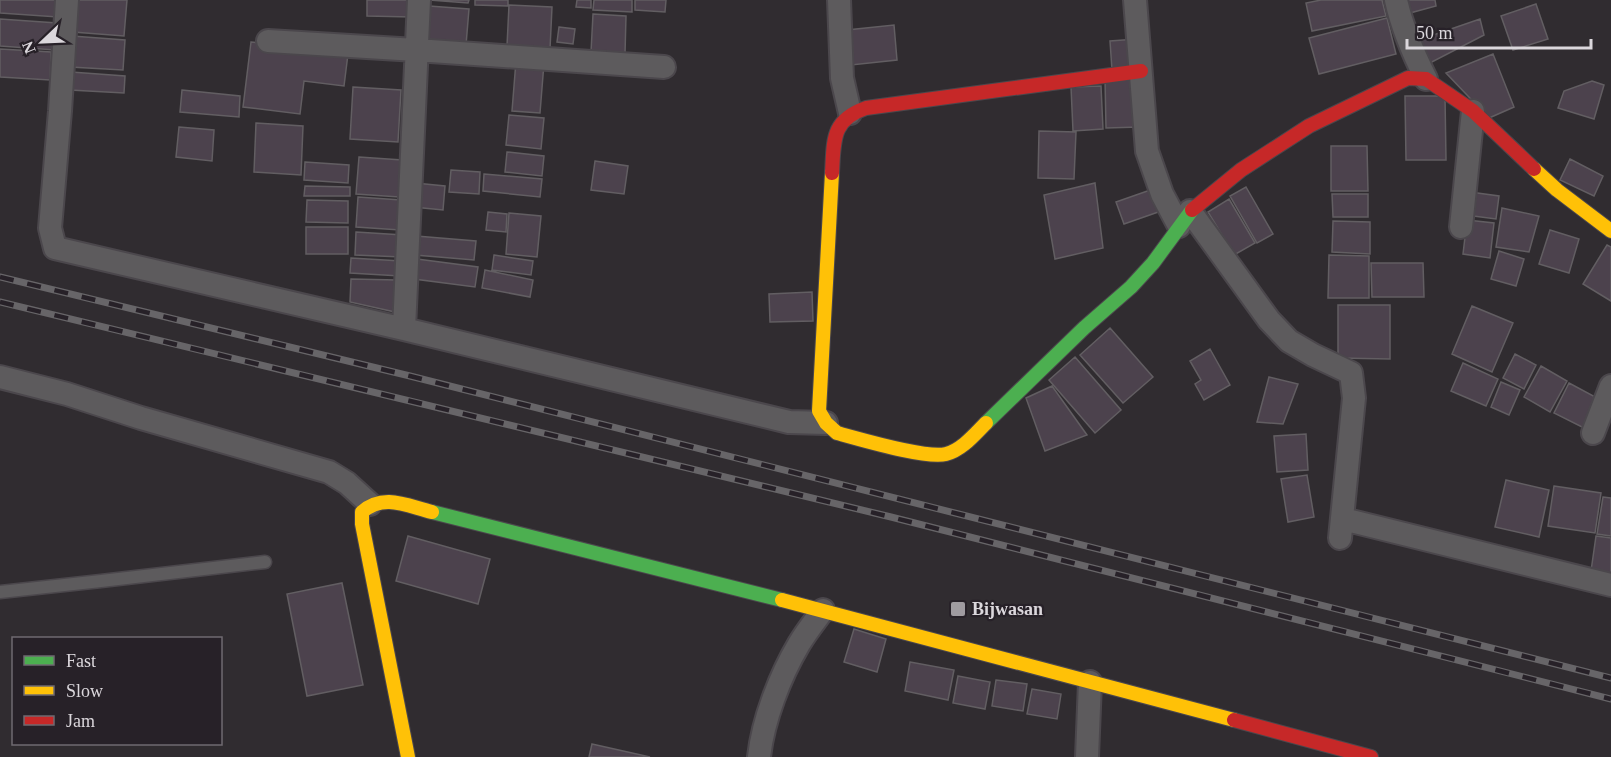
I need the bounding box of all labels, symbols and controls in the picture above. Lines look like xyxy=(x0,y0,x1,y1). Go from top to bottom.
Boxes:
north arrow xyxy=(12,12,72,72)
scale bar xyxy=(1407,12,1592,50)
text: 50 m xyxy=(1416,23,1453,43)
text: N xyxy=(18,39,39,56)
place label: Bijwasan xyxy=(972,599,1043,619)
marker: Bijwasan xyxy=(949,600,967,618)
legend xyxy=(12,637,222,745)
text: Fast xyxy=(66,651,96,671)
text: Slow xyxy=(66,681,103,701)
text: Jam xyxy=(66,711,95,731)

